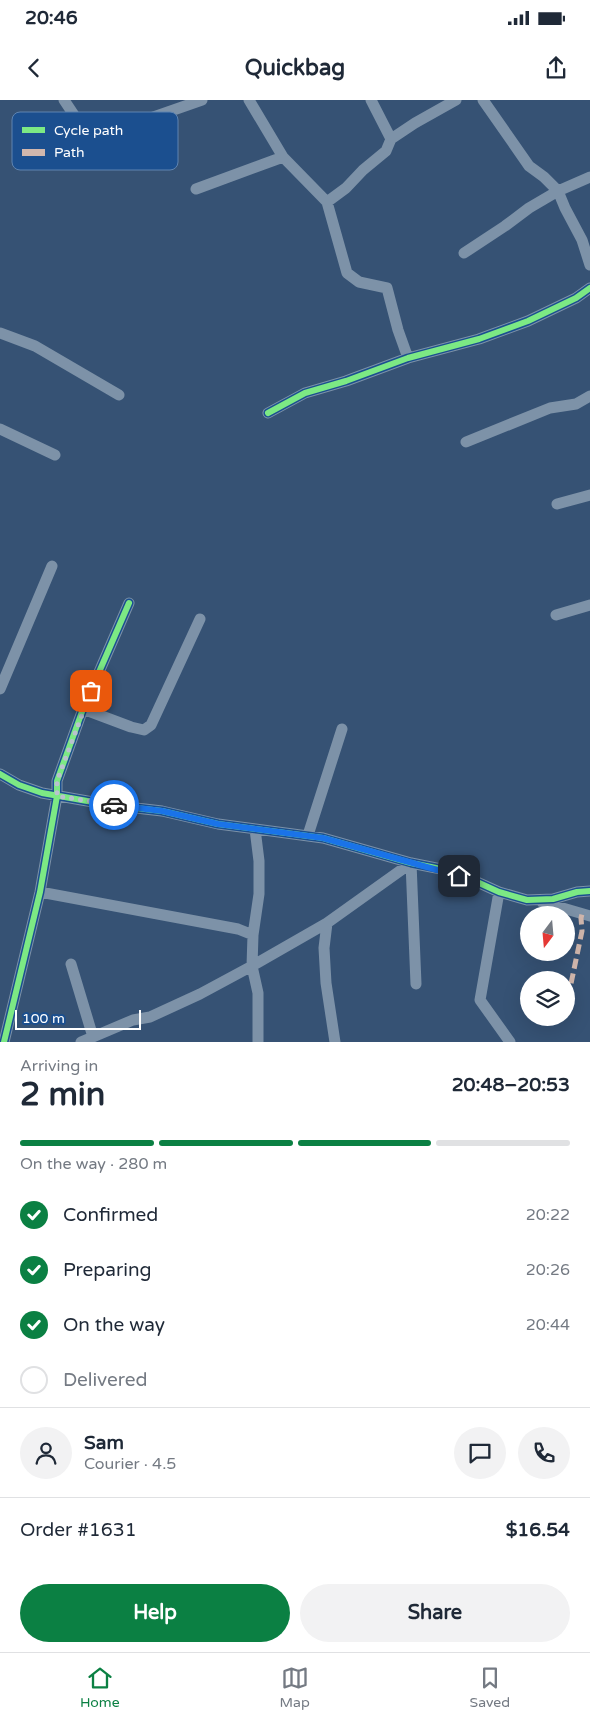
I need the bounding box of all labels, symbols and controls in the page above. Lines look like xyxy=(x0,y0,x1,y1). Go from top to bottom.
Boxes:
text: 20:46 xyxy=(25,7,78,29)
icon: back xyxy=(20,54,48,82)
icon: share xyxy=(542,54,570,82)
text: Quickbag xyxy=(245,55,345,81)
legend xyxy=(12,112,178,170)
text: Cycle path xyxy=(54,122,123,139)
text: Path xyxy=(54,144,85,161)
pin xyxy=(70,670,112,712)
icon: bag xyxy=(77,677,105,705)
courier xyxy=(89,780,139,830)
icon: car xyxy=(100,791,128,819)
pin xyxy=(438,855,480,897)
icon: home xyxy=(445,862,473,890)
north arrow xyxy=(520,906,575,961)
map controls xyxy=(520,906,575,1026)
button: layers xyxy=(520,971,575,1026)
scale bar xyxy=(15,1007,141,1030)
text: 100 m xyxy=(22,1010,65,1027)
text: Arriving in xyxy=(20,1056,98,1076)
text: 20:48–20:53 xyxy=(452,1074,570,1096)
text: 2 min xyxy=(20,1076,105,1114)
text: On the way · 280 m xyxy=(20,1154,167,1174)
icon: check xyxy=(20,1201,48,1229)
text: Confirmed xyxy=(63,1204,158,1226)
text: 20:22 xyxy=(526,1205,570,1225)
icon: check xyxy=(20,1256,48,1284)
text: Preparing xyxy=(63,1259,152,1281)
text: 20:26 xyxy=(526,1260,570,1280)
icon: check xyxy=(20,1311,48,1339)
text: On the way xyxy=(63,1314,165,1336)
text: 20:44 xyxy=(526,1315,570,1335)
text: Delivered xyxy=(63,1369,148,1391)
button: person xyxy=(20,1427,72,1479)
button: chat xyxy=(454,1427,506,1479)
button: phone xyxy=(518,1427,570,1479)
text: Sam xyxy=(84,1432,124,1454)
text: Courier · 4.5 xyxy=(84,1454,176,1474)
text: Order #1631 xyxy=(20,1519,137,1541)
text: $16.54 xyxy=(506,1519,570,1541)
button: Help xyxy=(20,1584,290,1642)
button: Share xyxy=(300,1584,570,1642)
tab: Home xyxy=(80,1664,120,1711)
tab: Map xyxy=(279,1664,310,1711)
tab: Saved xyxy=(470,1664,510,1711)

